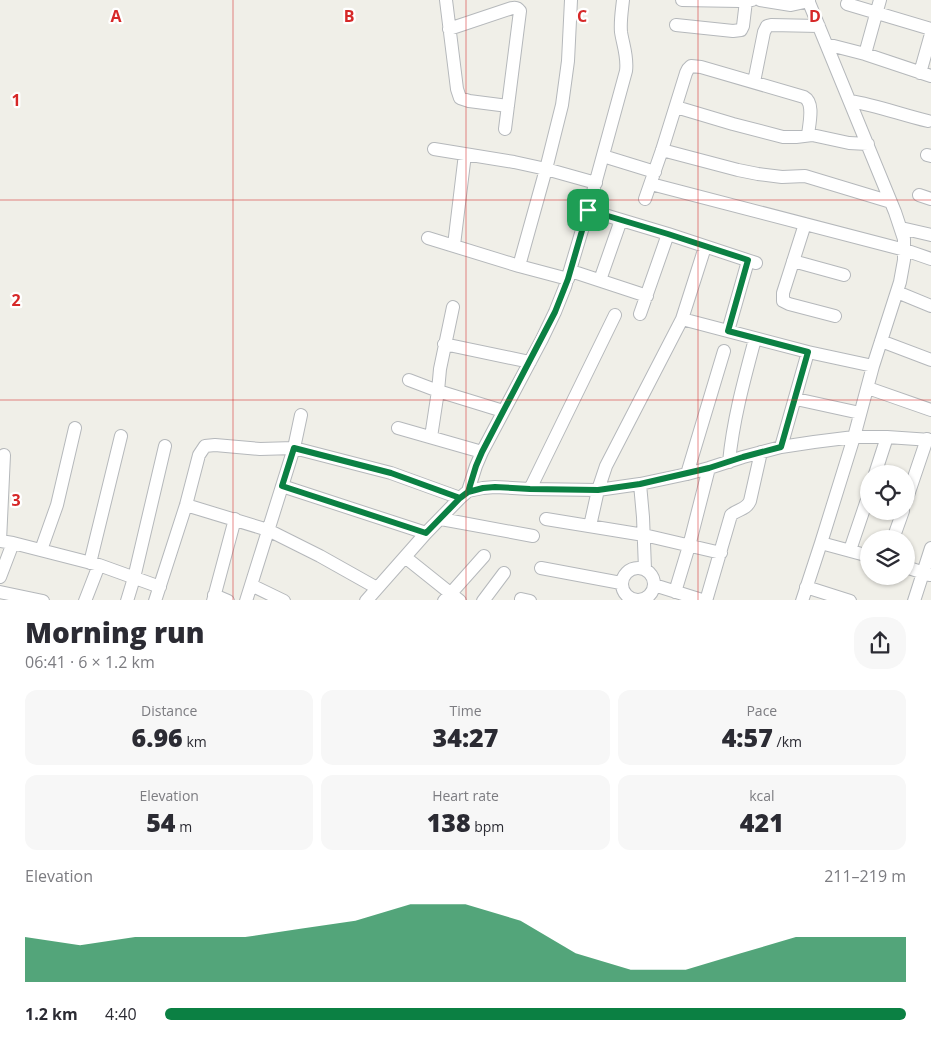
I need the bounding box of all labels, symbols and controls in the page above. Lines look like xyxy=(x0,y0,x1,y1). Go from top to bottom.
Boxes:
text: A xyxy=(110,5,122,27)
text: B xyxy=(344,5,354,27)
text: C xyxy=(577,5,587,27)
text: D xyxy=(809,5,821,27)
text: 1 xyxy=(11,89,21,111)
pin xyxy=(567,189,609,231)
icon: arrive xyxy=(574,196,602,224)
text: 2 xyxy=(11,289,21,311)
map controls xyxy=(860,465,915,585)
button: locate xyxy=(860,465,915,520)
text: 3 xyxy=(11,489,21,511)
button: layers xyxy=(860,530,915,585)
text: Morning run xyxy=(25,613,205,651)
button: share xyxy=(854,617,906,669)
text: 06:41 · 6 × 1.2 km xyxy=(25,651,155,673)
text: Distance xyxy=(141,701,197,720)
text: Time xyxy=(449,701,482,720)
text: Pace xyxy=(746,701,777,720)
text: 6.96 xyxy=(132,720,183,754)
text: 34:27 xyxy=(433,720,498,754)
text: 4:57 xyxy=(722,720,773,754)
text: km xyxy=(183,732,207,751)
text: /km xyxy=(773,732,802,751)
text: Elevation xyxy=(139,786,199,805)
text: Heart rate xyxy=(432,786,499,805)
text: kcal xyxy=(749,786,775,805)
text: 54 xyxy=(146,805,176,839)
text: 138 xyxy=(427,805,471,839)
text: 421 xyxy=(740,805,784,839)
text: m xyxy=(176,817,192,836)
text: bpm xyxy=(471,817,504,836)
text: Elevation xyxy=(25,865,93,887)
text: 211–219 m xyxy=(824,865,906,887)
text: 1.2 km xyxy=(25,1003,78,1025)
text: 4:40 xyxy=(105,1003,137,1025)

